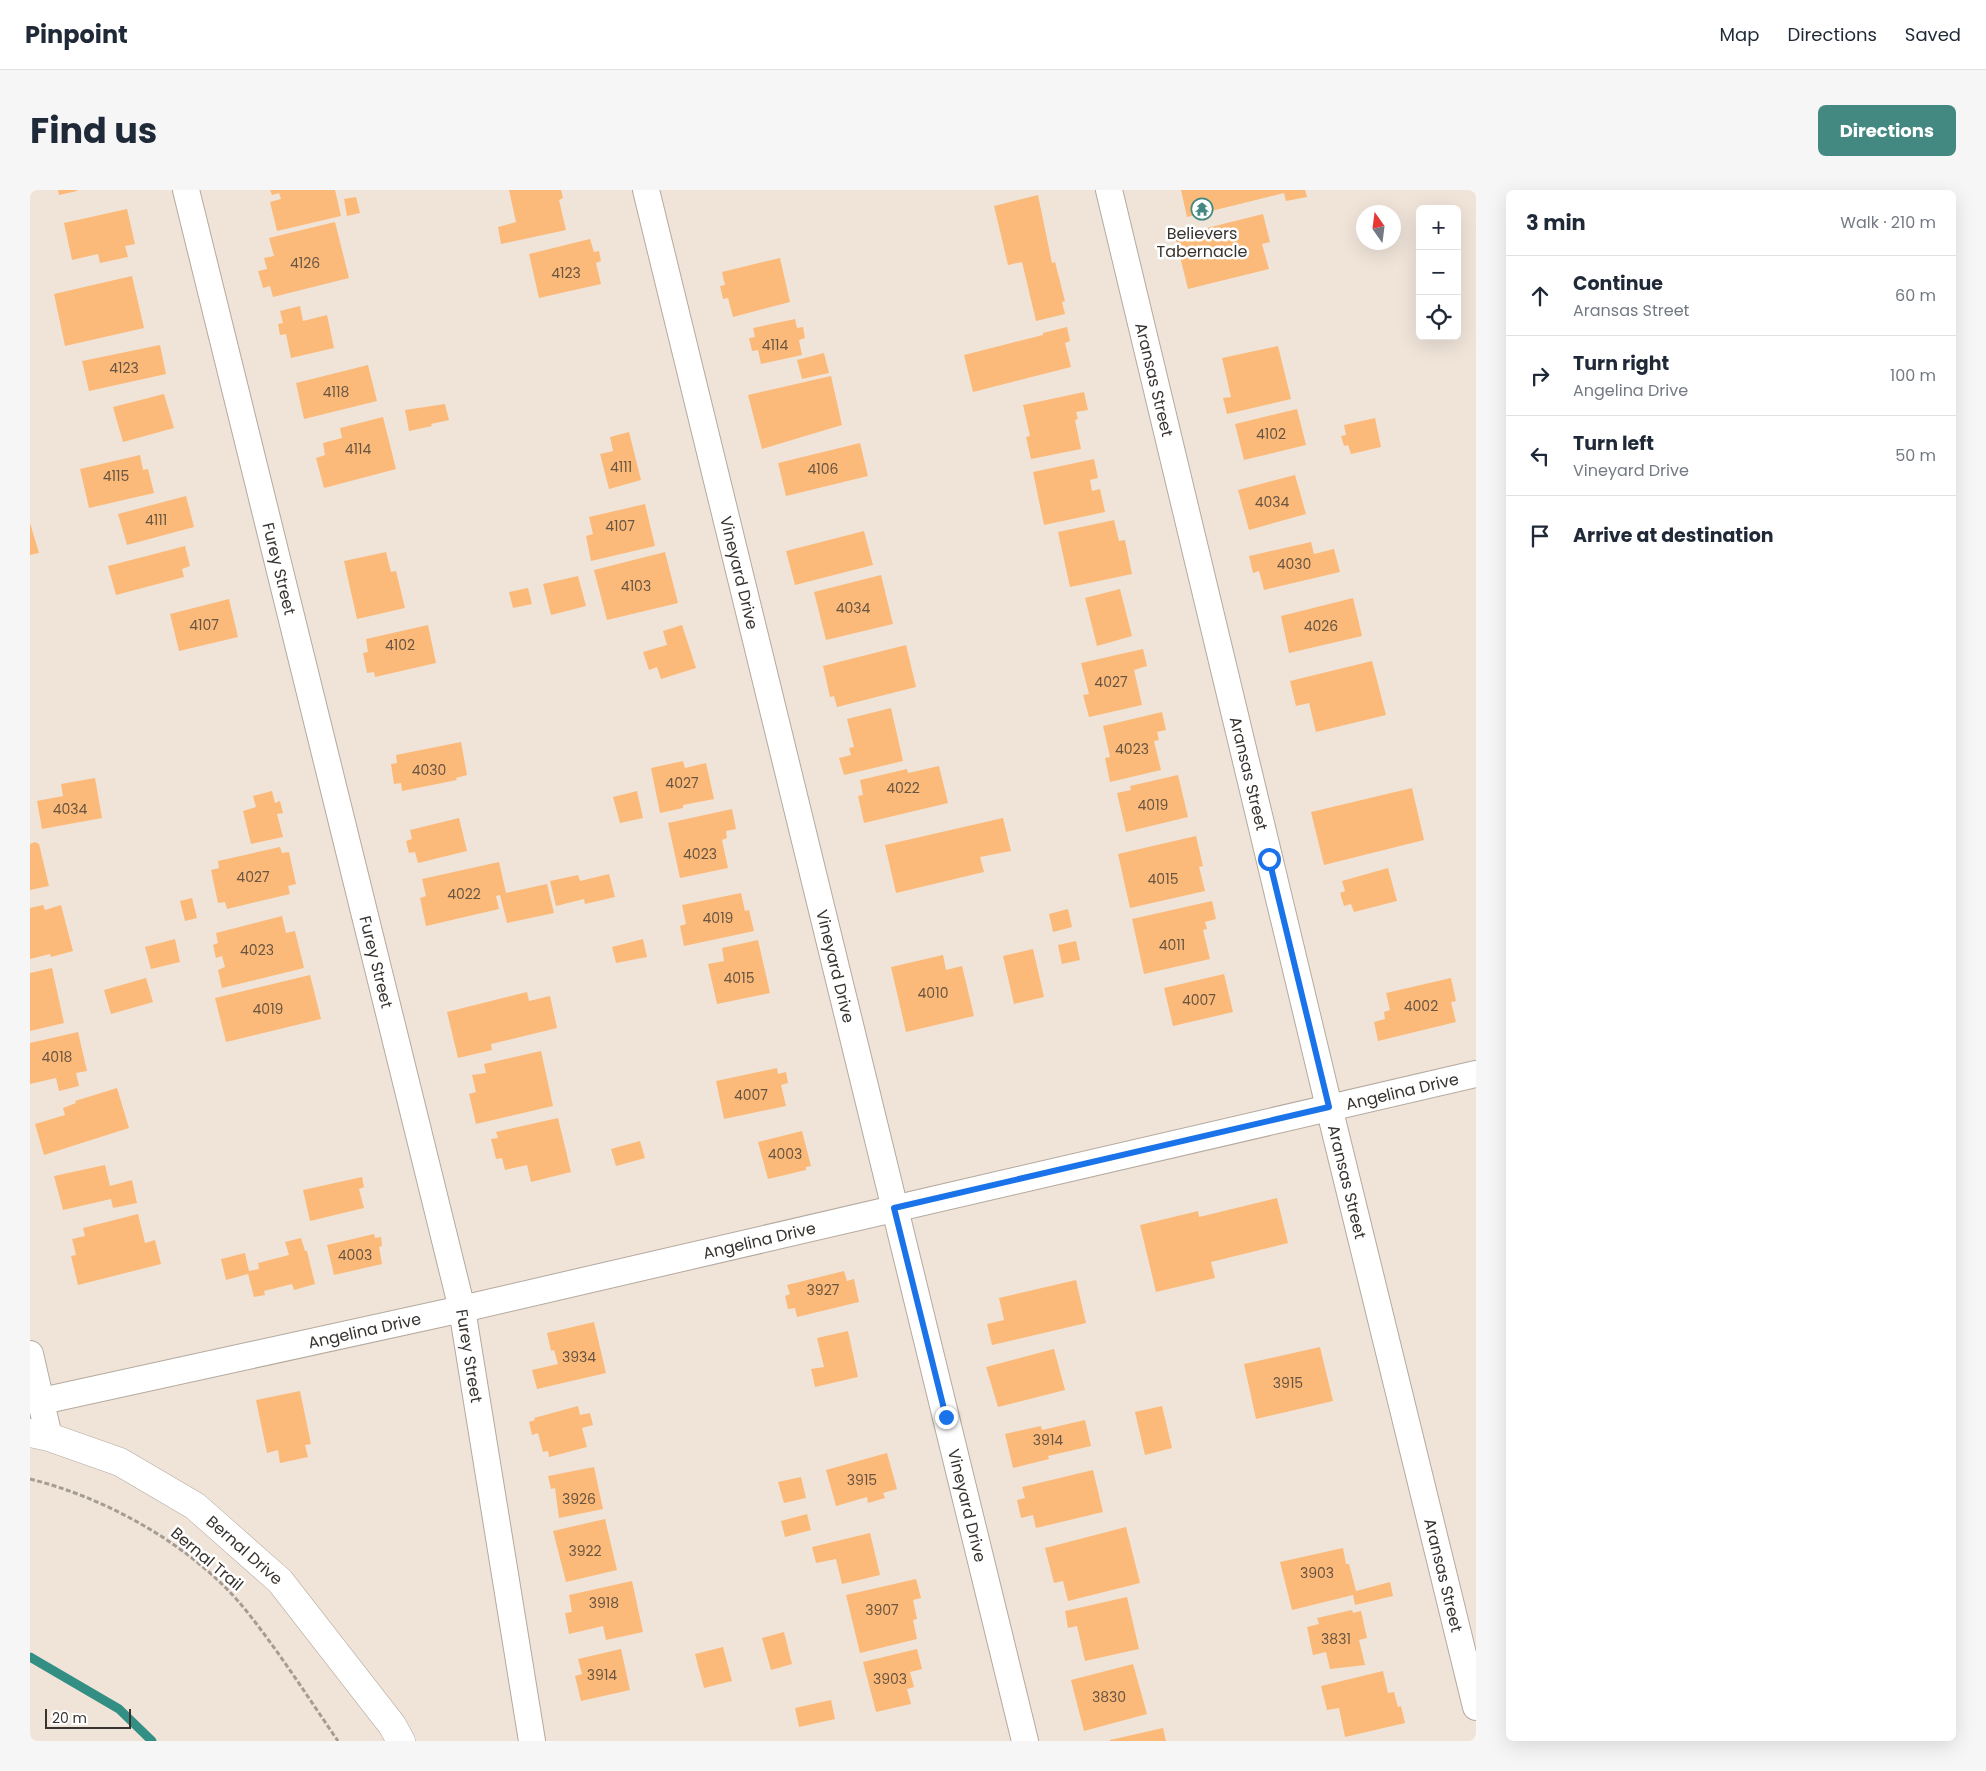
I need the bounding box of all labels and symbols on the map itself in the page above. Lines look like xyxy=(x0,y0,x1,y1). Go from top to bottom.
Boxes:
temple icon: Believers Tabernacle xyxy=(1190,197,1214,221)
north arrow xyxy=(1356,205,1401,250)
place label: Believers Tabernacle xyxy=(1157,222,1247,263)
house number: 4126 xyxy=(290,253,320,273)
house number: 4123 xyxy=(551,263,581,283)
street label: Aransas Street xyxy=(1130,320,1179,439)
house number: 4114 xyxy=(762,335,788,355)
house number: 4123 xyxy=(109,358,139,378)
house number: 4118 xyxy=(323,382,349,402)
house number: 4102 xyxy=(1256,424,1286,444)
house number: 4114 xyxy=(345,439,371,459)
house number: 4111 xyxy=(610,457,632,477)
house number: 4106 xyxy=(808,459,839,479)
house number: 4115 xyxy=(103,466,129,486)
house number: 4034 xyxy=(1255,492,1290,512)
house number: 4111 xyxy=(145,510,167,530)
street label: Vineyard Drive xyxy=(715,514,764,632)
house number: 4107 xyxy=(605,516,635,536)
street label: Furey Street xyxy=(257,520,302,617)
house number: 4030 xyxy=(1277,554,1311,574)
house number: 4103 xyxy=(621,576,651,596)
house number: 4034 xyxy=(836,598,871,618)
house number: 4107 xyxy=(189,615,219,635)
house number: 4026 xyxy=(1304,616,1338,636)
house number: 4102 xyxy=(385,635,415,655)
house number: 4027 xyxy=(1094,672,1128,692)
street label: Aransas Street xyxy=(1224,714,1274,833)
house number: 4023 xyxy=(1115,739,1149,759)
house number: 4030 xyxy=(412,760,446,780)
house number: 4027 xyxy=(665,773,699,793)
house number: 4022 xyxy=(886,778,920,798)
house number: 4019 xyxy=(1138,795,1168,815)
house number: 4034 xyxy=(53,799,88,819)
house number: 4023 xyxy=(683,844,717,864)
route start xyxy=(1258,848,1281,871)
house number: 4027 xyxy=(236,867,270,887)
house number: 4015 xyxy=(1148,869,1178,889)
house number: 4022 xyxy=(447,884,481,904)
street label: Vineyard Drive xyxy=(811,907,861,1025)
house number: 4019 xyxy=(703,908,733,928)
street label: Furey Street xyxy=(354,913,399,1011)
house number: 4011 xyxy=(1159,935,1185,955)
house number: 4023 xyxy=(240,940,274,960)
house number: 4015 xyxy=(724,968,754,988)
house number: 4010 xyxy=(918,983,948,1003)
house number: 4007 xyxy=(1182,990,1216,1010)
house number: 4002 xyxy=(1404,996,1438,1016)
house number: 4019 xyxy=(253,999,283,1019)
house number: 4018 xyxy=(42,1047,73,1067)
street label: Angelina Drive xyxy=(1343,1067,1461,1115)
house number: 4007 xyxy=(734,1085,768,1105)
street label: Aransas Street xyxy=(1322,1122,1372,1241)
house number: 4003 xyxy=(768,1144,802,1164)
street label: Angelina Drive xyxy=(700,1216,818,1264)
house number: 4003 xyxy=(338,1245,372,1265)
house number: 3927 xyxy=(807,1280,840,1300)
street label: Angelina Drive xyxy=(306,1307,423,1354)
street label: Furey Street xyxy=(451,1307,489,1404)
house number: 3934 xyxy=(562,1347,596,1367)
house number: 3915 xyxy=(1273,1373,1303,1393)
route end xyxy=(935,1406,958,1429)
house number: 3914 xyxy=(1033,1430,1063,1450)
street label: Vineyard Drive xyxy=(942,1446,992,1564)
house number: 3915 xyxy=(847,1470,877,1490)
house number: 3926 xyxy=(562,1489,596,1509)
street label: Bernal Drive xyxy=(201,1510,288,1590)
street label: Aransas Street xyxy=(1419,1516,1469,1635)
street label: Bernal Trail xyxy=(166,1522,248,1596)
house number: 3922 xyxy=(568,1541,602,1561)
house number: 3903 xyxy=(1300,1563,1334,1583)
house number: 3918 xyxy=(589,1593,619,1613)
house number: 3907 xyxy=(865,1600,899,1620)
house number: 3831 xyxy=(1321,1629,1351,1649)
house number: 3914 xyxy=(587,1665,617,1685)
house number: 3903 xyxy=(873,1669,907,1689)
house number: 3830 xyxy=(1092,1687,1126,1707)
scale bar xyxy=(45,1706,131,1729)

